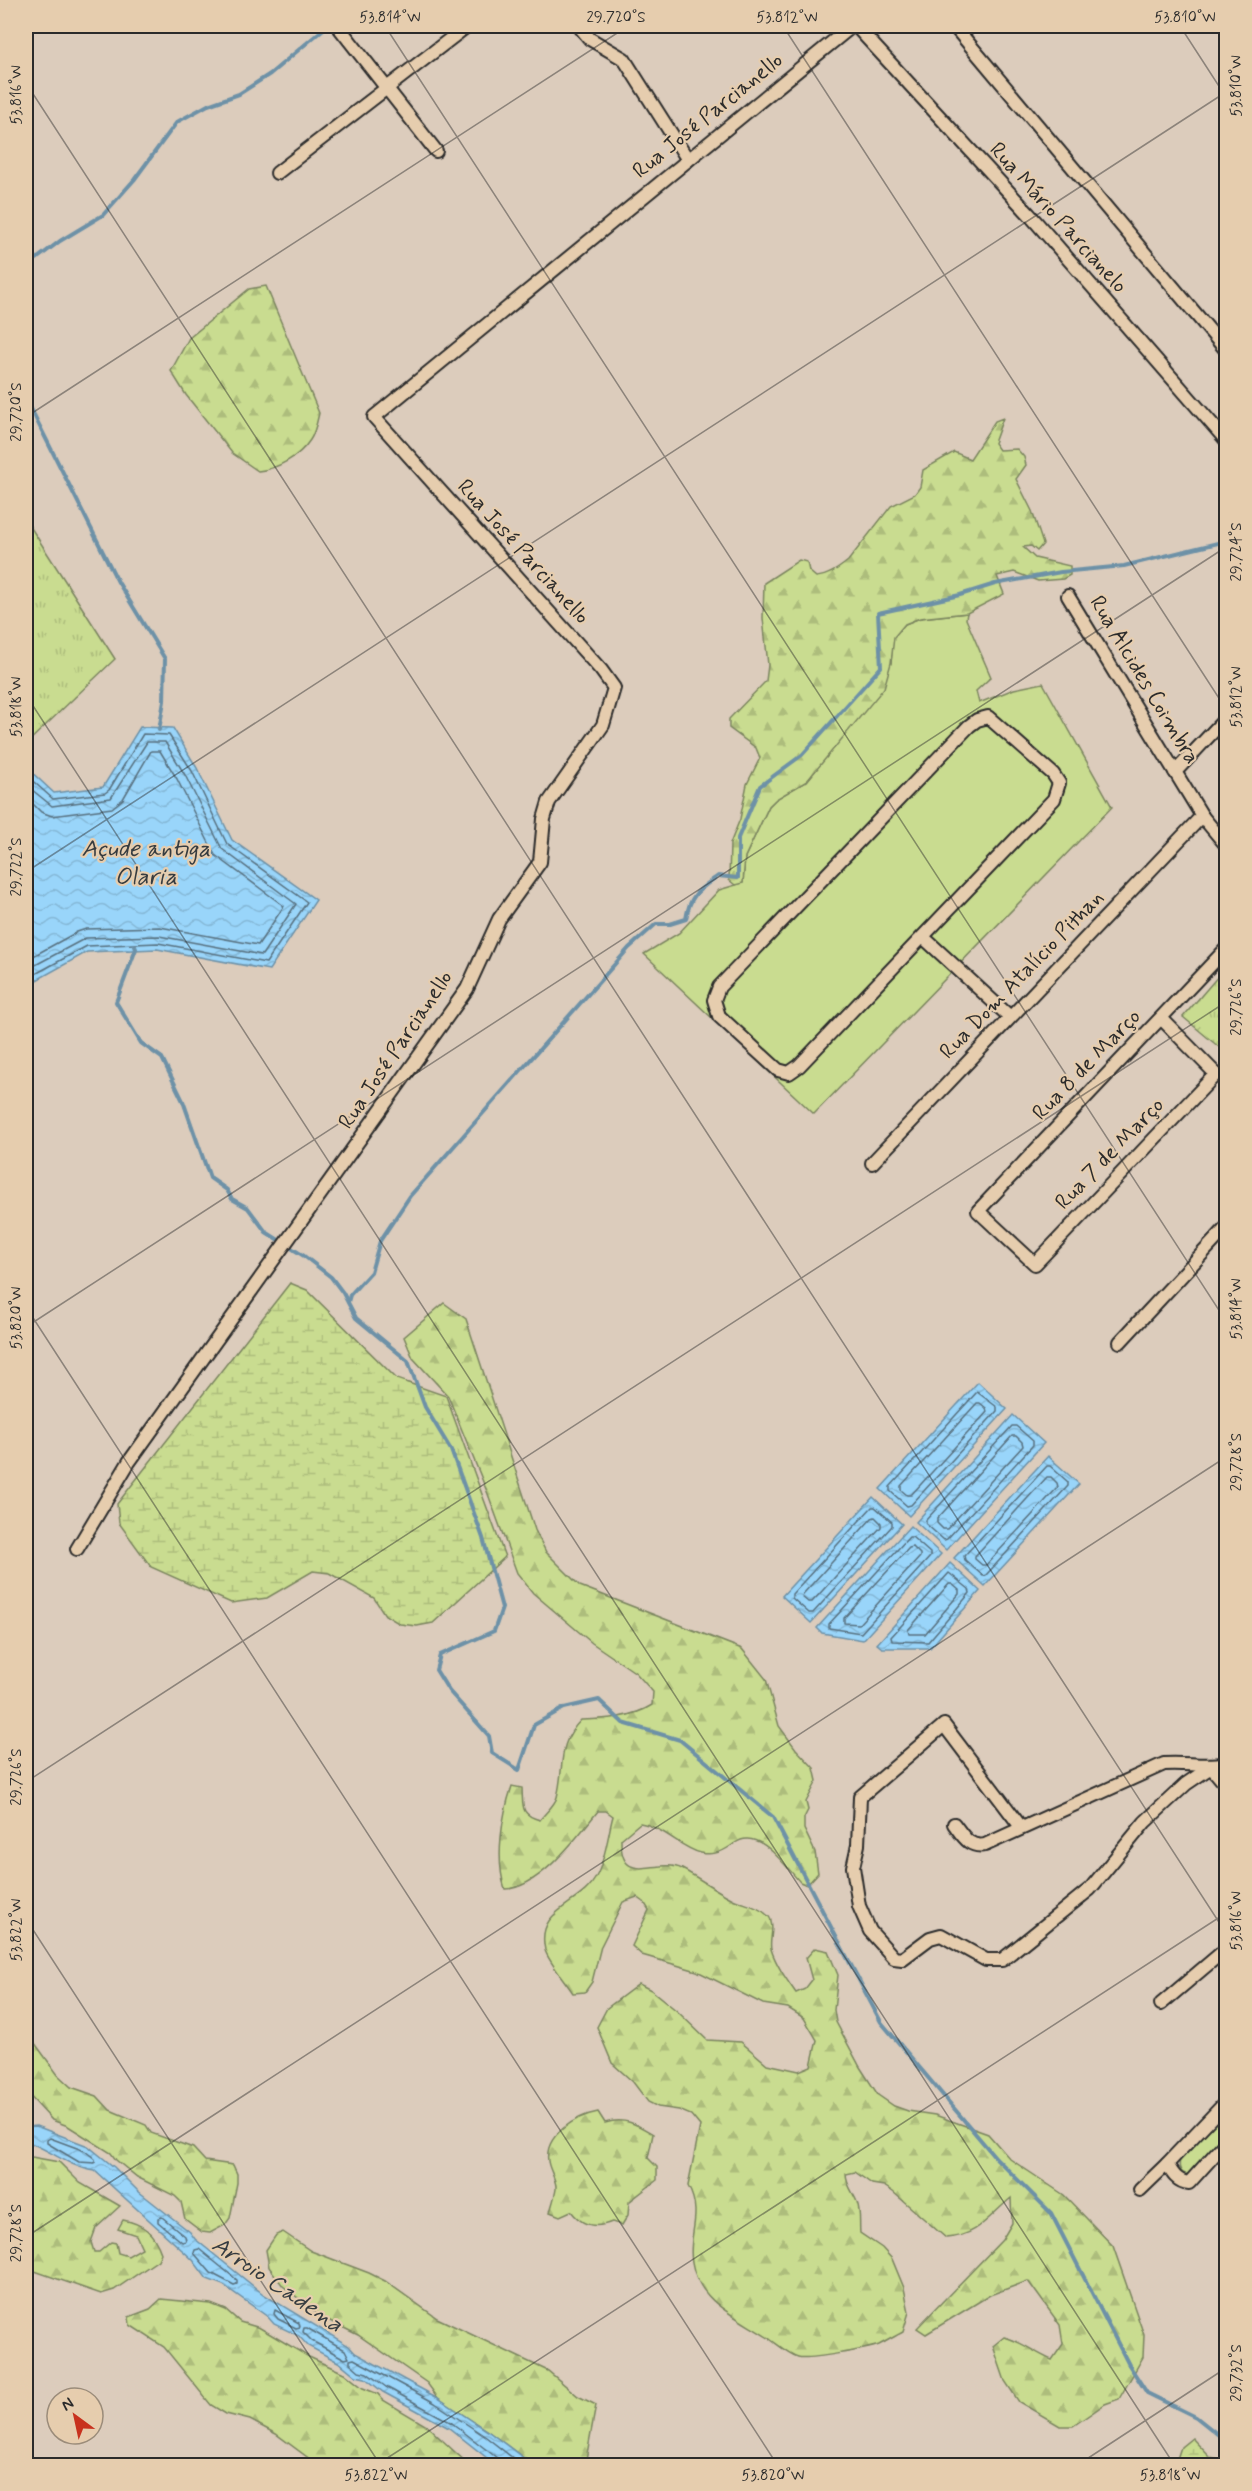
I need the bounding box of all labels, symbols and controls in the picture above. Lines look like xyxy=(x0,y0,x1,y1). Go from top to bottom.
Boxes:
text: 53.814°W xyxy=(359,8,421,28)
text: 29.720°S xyxy=(586,8,646,28)
text: 53.812°W xyxy=(756,8,818,28)
text: 53.810°W xyxy=(1154,8,1216,28)
street label: Rua José Parcianello xyxy=(627,47,789,185)
text: 53.810°W xyxy=(1227,55,1247,117)
text: 53.816°W xyxy=(7,65,27,125)
street label: Rua Mário Parcianelo xyxy=(983,137,1133,299)
text: 29.720°S xyxy=(7,382,27,442)
street label: Rua José Parcianello xyxy=(451,474,596,630)
text: 29.724°S xyxy=(1227,522,1247,582)
street label: Rua Alcides Coimbra xyxy=(1083,591,1205,769)
text: 53.812°W xyxy=(1227,666,1247,728)
text: 53.818°W xyxy=(7,677,27,737)
water label: Açude antiga Olaria xyxy=(81,834,211,893)
text: 29.722°S xyxy=(7,837,27,897)
street label: Rua Dom Atalício Pithan xyxy=(934,884,1110,1066)
street label: Rua José Parcianello xyxy=(333,965,460,1135)
text: 29.726°S xyxy=(1227,978,1247,1036)
street label: Rua 8 de Março xyxy=(1027,1003,1147,1127)
street label: Rua 7 de Março xyxy=(1049,1092,1171,1216)
text: 53.814°W xyxy=(1227,1278,1247,1340)
text: 53.820°W xyxy=(7,1287,27,1349)
text: 29.728°S xyxy=(1227,1433,1247,1491)
text: 29.726°S xyxy=(7,1748,27,1806)
text: 53.816°W xyxy=(1227,1891,1247,1951)
text: 53.822°W xyxy=(7,1899,27,1961)
text: 29.728°S xyxy=(7,2204,27,2262)
water label: Arroio Cadena xyxy=(205,2230,349,2340)
text: 29.732°S xyxy=(1227,2344,1247,2402)
north arrow xyxy=(45,2386,105,2446)
text: N xyxy=(57,2393,78,2416)
text: 53.822°W xyxy=(345,2466,407,2486)
text: 53.820°W xyxy=(742,2466,804,2486)
text: 53.818°W xyxy=(1140,2466,1200,2486)

